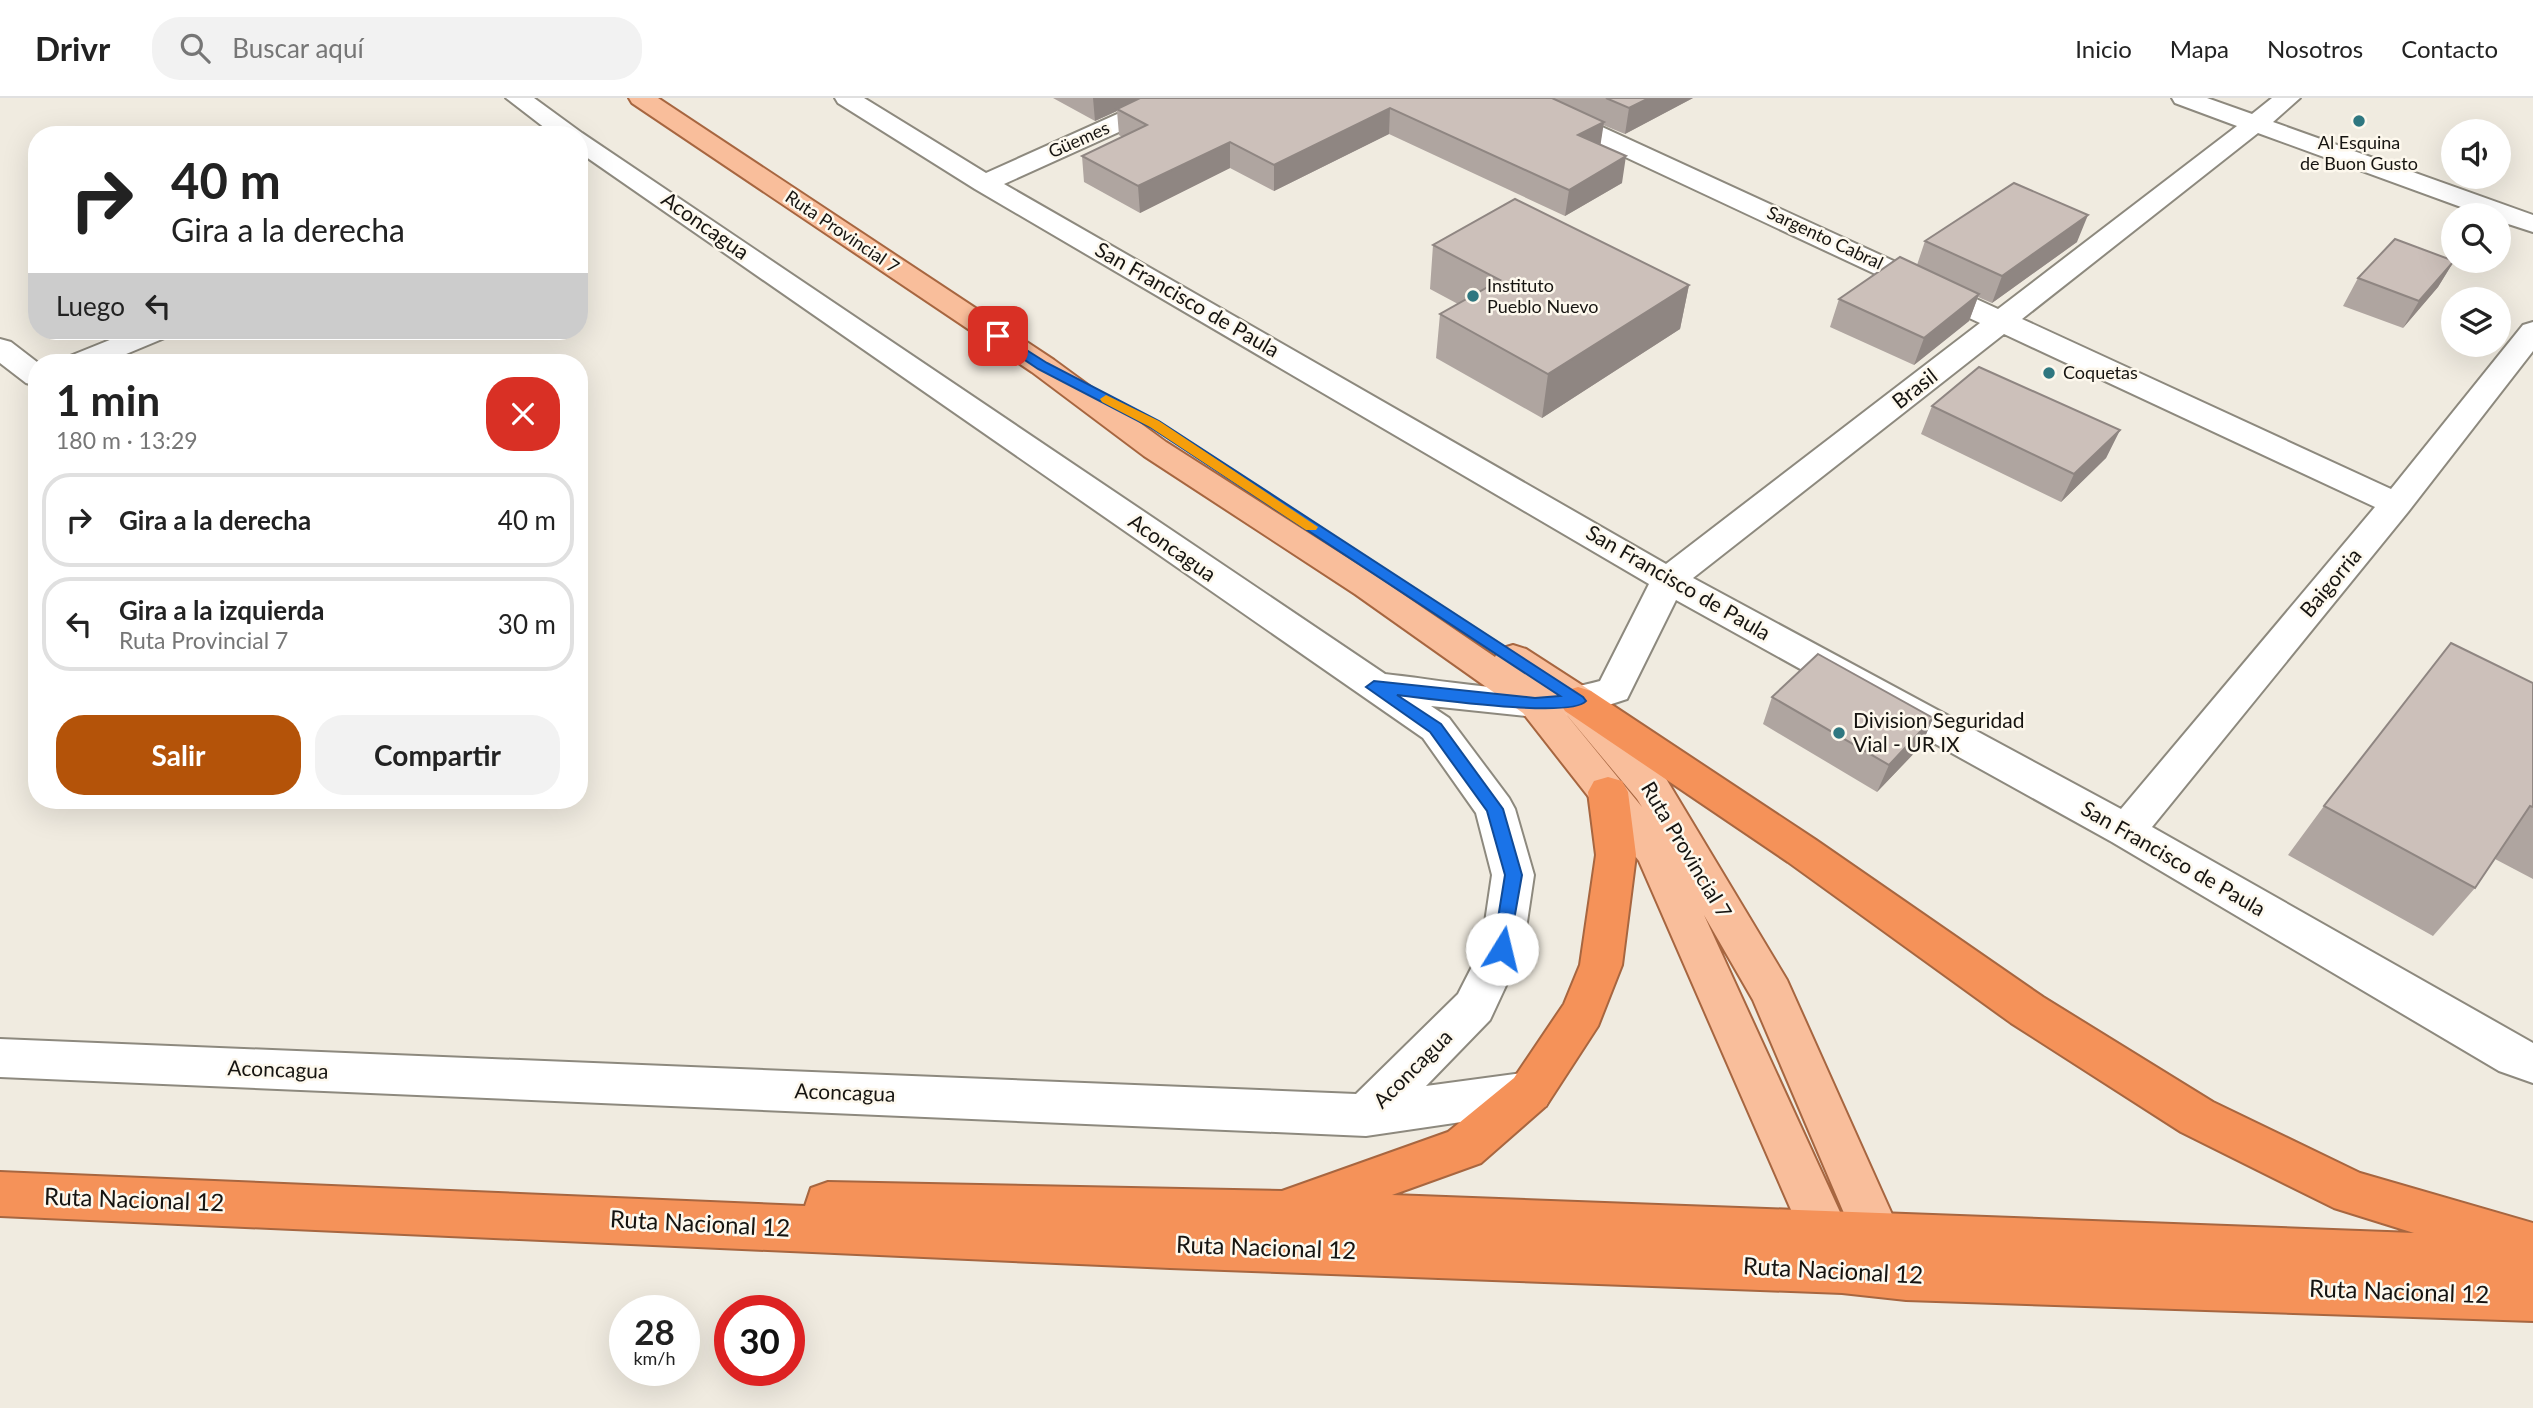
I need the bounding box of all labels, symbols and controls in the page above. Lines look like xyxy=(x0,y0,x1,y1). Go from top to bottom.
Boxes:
search box xyxy=(152,17,642,80)
text: Drivr xyxy=(35,28,110,68)
icon: search xyxy=(176,29,214,67)
text: Buscar aquí xyxy=(232,32,364,64)
text: Inicio xyxy=(2075,34,2132,63)
text: Mapa xyxy=(2170,34,2229,63)
text: Nosotros xyxy=(2267,34,2363,63)
text: Contacto xyxy=(2401,34,2498,63)
marker: Al Esquina de Buon Gusto xyxy=(2351,113,2367,129)
street label: Güemes xyxy=(1045,116,1113,162)
map controls xyxy=(2441,119,2511,357)
button: sound xyxy=(2441,119,2511,189)
place label: Al Esquina de Buon Gusto xyxy=(2300,131,2418,174)
text: 40 m xyxy=(171,151,281,209)
icon: right xyxy=(56,154,147,245)
street label: Ruta Provincial 7 xyxy=(781,185,904,277)
street label: Aconcagua xyxy=(657,186,754,264)
street label: Sargento Cabral xyxy=(1764,201,1887,274)
button: search xyxy=(2441,203,2511,273)
text: Gira a la derecha xyxy=(171,210,405,249)
street label: San Francisco de Paula xyxy=(1091,236,1284,362)
place label: Instituto Pueblo Nuevo xyxy=(1487,274,1599,317)
icon: left xyxy=(139,287,177,325)
button: layers xyxy=(2441,287,2511,357)
marker: Instituto Pueblo Nuevo xyxy=(1465,288,1481,304)
text: Luego xyxy=(56,290,125,322)
pin xyxy=(968,306,1028,366)
icon: arrive xyxy=(979,317,1017,355)
place label: Coquetas xyxy=(2063,361,2138,383)
street label: Brasil xyxy=(1887,362,1942,413)
marker: Coquetas xyxy=(2041,365,2057,381)
text: 1 min xyxy=(56,375,160,425)
button: close xyxy=(486,377,560,451)
text: 180 m · 13:29 xyxy=(56,426,198,454)
icon: right xyxy=(60,501,98,539)
text: Gira a la derecha xyxy=(119,504,311,536)
text: 40 m xyxy=(498,504,556,536)
street label: Aconcagua xyxy=(1124,508,1221,586)
street label: San Francisco de Paula xyxy=(1582,519,1775,645)
street label: Baigorria xyxy=(2294,542,2366,622)
text: Gira a la izquierda xyxy=(119,594,325,626)
icon: left xyxy=(60,605,98,643)
text: 30 m xyxy=(498,608,556,640)
text: Ruta Provincial 7 xyxy=(119,626,288,654)
place label: Division Seguridad Vial - UR IX xyxy=(1853,707,2025,756)
button: Salir xyxy=(56,715,301,795)
button: Compartir xyxy=(315,715,560,795)
marker: Division Seguridad Vial - UR IX xyxy=(1831,725,1847,741)
street label: Ruta Provincial 7 xyxy=(1637,777,1738,922)
street label: San Francisco de Paula xyxy=(2077,795,2270,921)
position arrow xyxy=(1465,912,1539,986)
street label: Aconcagua xyxy=(1367,1023,1456,1112)
street label: Aconcagua xyxy=(227,1054,329,1083)
street label: Aconcagua xyxy=(794,1077,896,1106)
street label: Ruta Nacional 12 xyxy=(43,1181,225,1216)
street label: Ruta Nacional 12 xyxy=(609,1203,791,1242)
street label: Ruta Nacional 12 xyxy=(1175,1229,1357,1264)
street label: Ruta Nacional 12 xyxy=(1742,1250,1924,1289)
street label: Ruta Nacional 12 xyxy=(2308,1273,2490,1308)
speed limit sign: 30 xyxy=(714,1295,805,1386)
text: 28 xyxy=(634,1310,675,1352)
text: km/h xyxy=(633,1347,676,1369)

